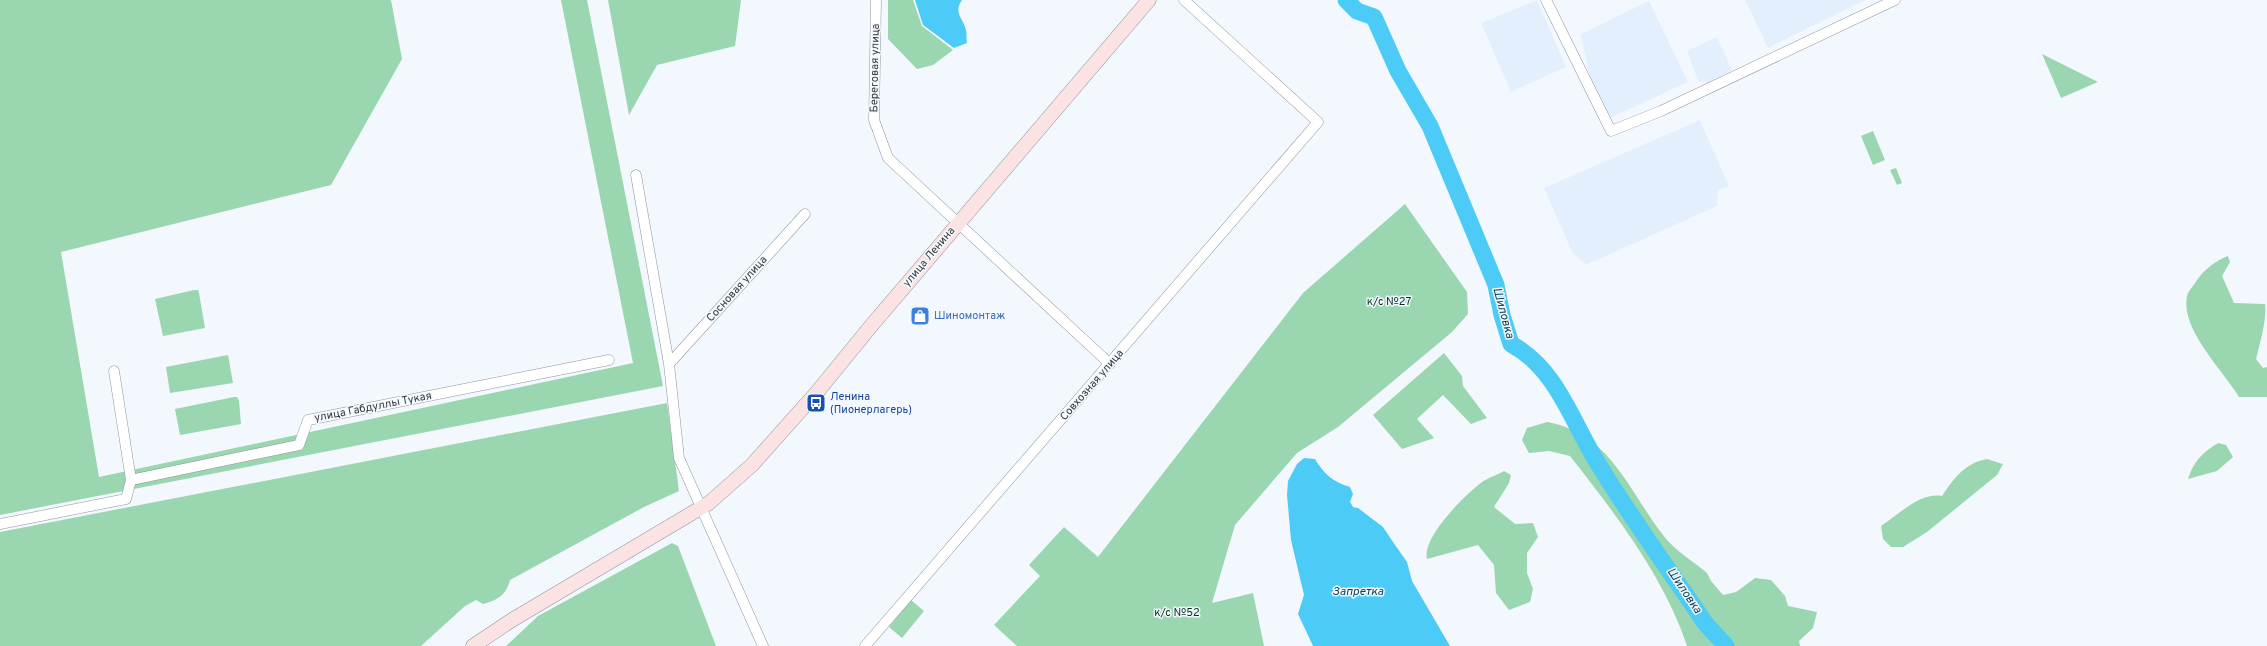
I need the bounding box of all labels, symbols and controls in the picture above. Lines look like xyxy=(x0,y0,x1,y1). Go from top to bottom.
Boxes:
street label: Береговая улица xyxy=(867,23,883,113)
street label: улица Ленина xyxy=(900,224,958,290)
street label: Сосновая улица xyxy=(704,253,770,325)
water label: Шиловка xyxy=(1489,286,1518,341)
park label: к/с №27 xyxy=(1367,295,1411,309)
shop icon: Шиномонтаж xyxy=(909,305,931,327)
place label: Шиномонтаж xyxy=(934,309,1005,323)
street label: Совхозная улица xyxy=(1057,346,1127,424)
street label: улица Габдуллы Тукая xyxy=(313,389,433,425)
place label: Ленина (Пионерлагерь) xyxy=(830,390,912,417)
bus stop icon: Ленина (Пионерлагерь) xyxy=(805,392,827,414)
water label: Шиловка xyxy=(1663,565,1706,618)
water label: Запретка xyxy=(1333,584,1384,600)
park label: к/с №52 xyxy=(1154,606,1200,620)

